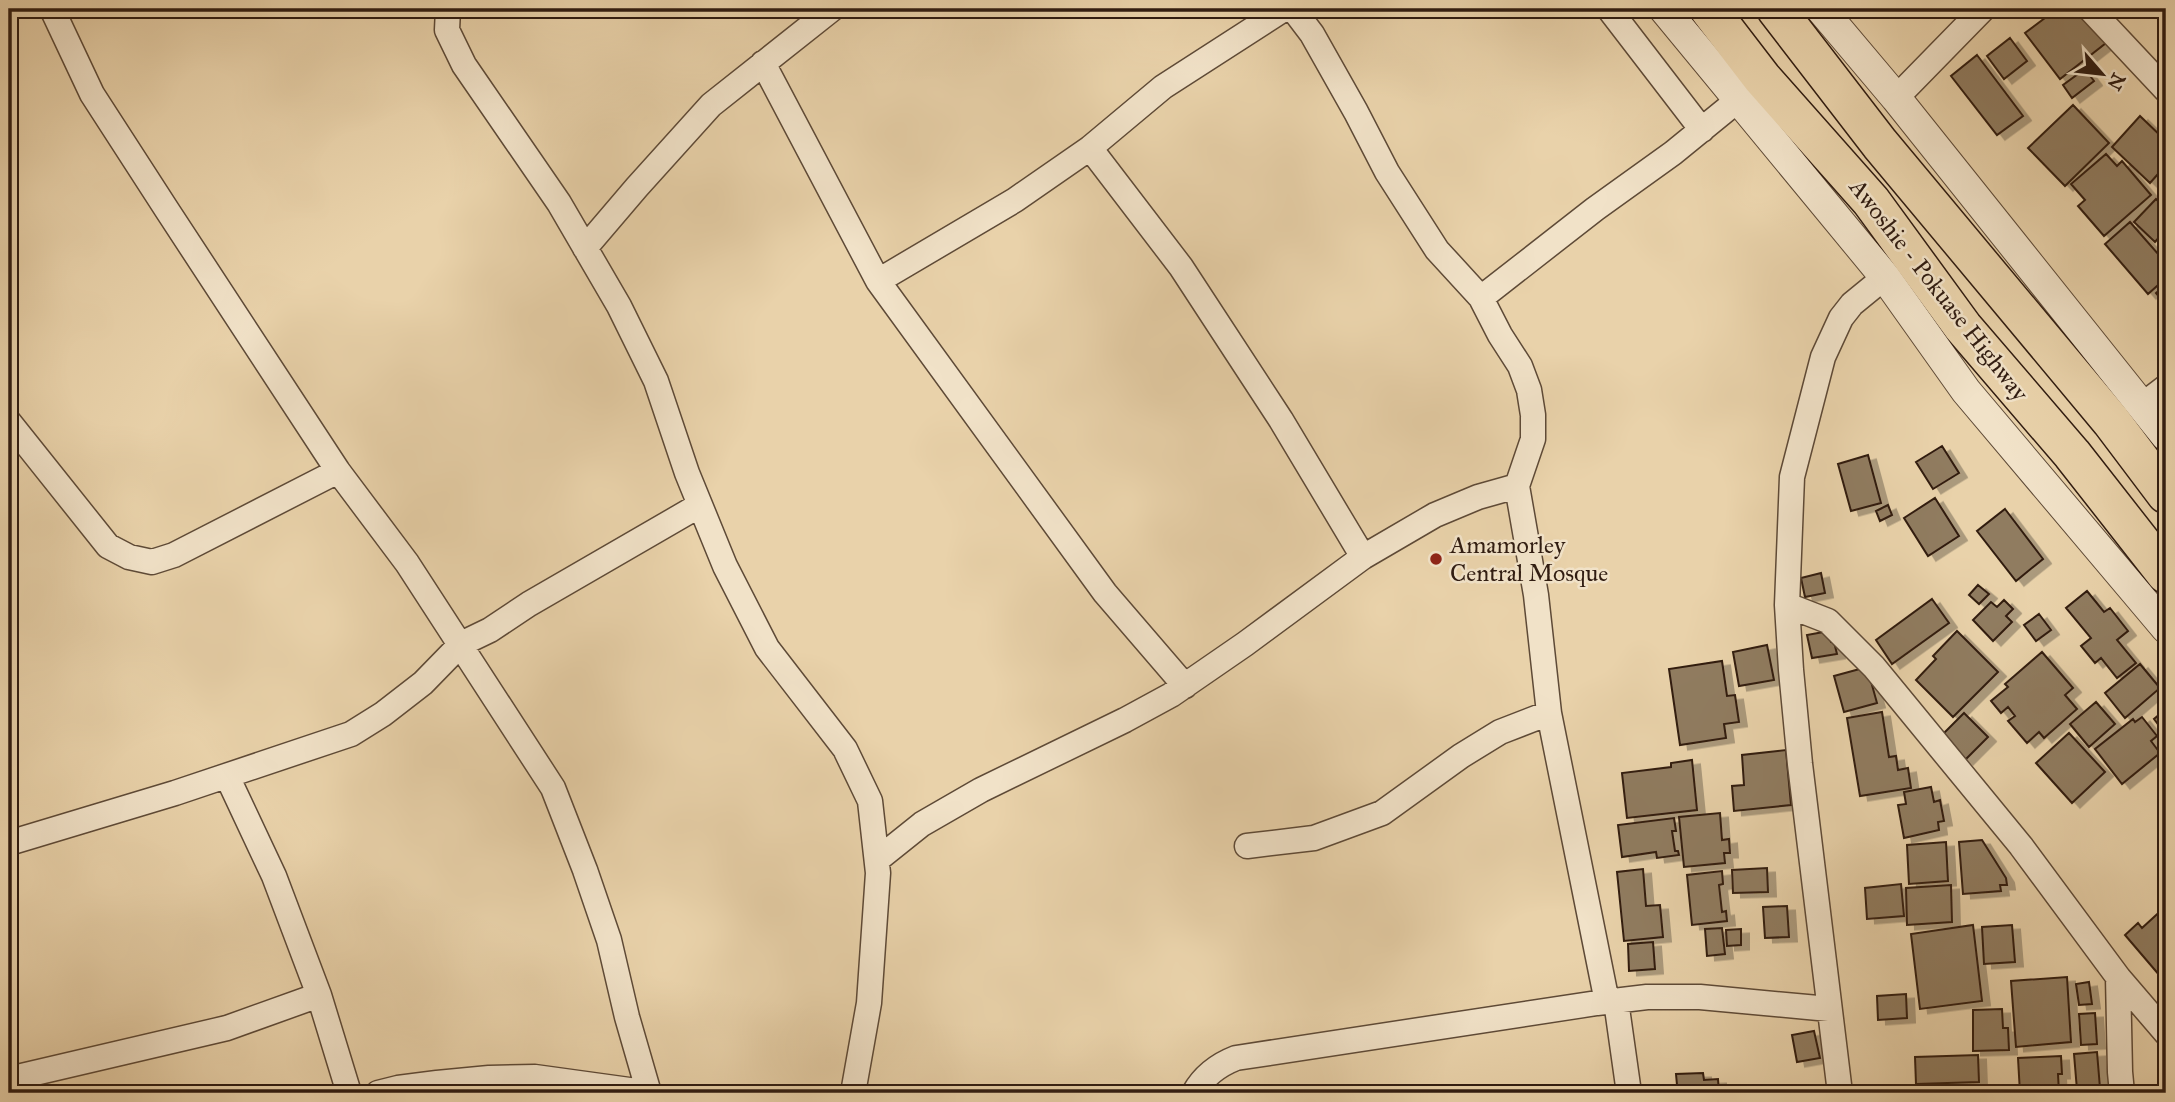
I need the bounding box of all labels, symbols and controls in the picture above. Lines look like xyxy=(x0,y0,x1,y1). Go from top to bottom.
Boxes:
north arrow xyxy=(2066,38,2136,108)
text: N xyxy=(2103,69,2131,94)
street label: Awoshie - Pokuase Highway xyxy=(1842,172,2036,408)
place label: Amamorley Central Mosque xyxy=(1449,530,1608,588)
marker: Amamorley Central Mosque xyxy=(1428,551,1444,567)

